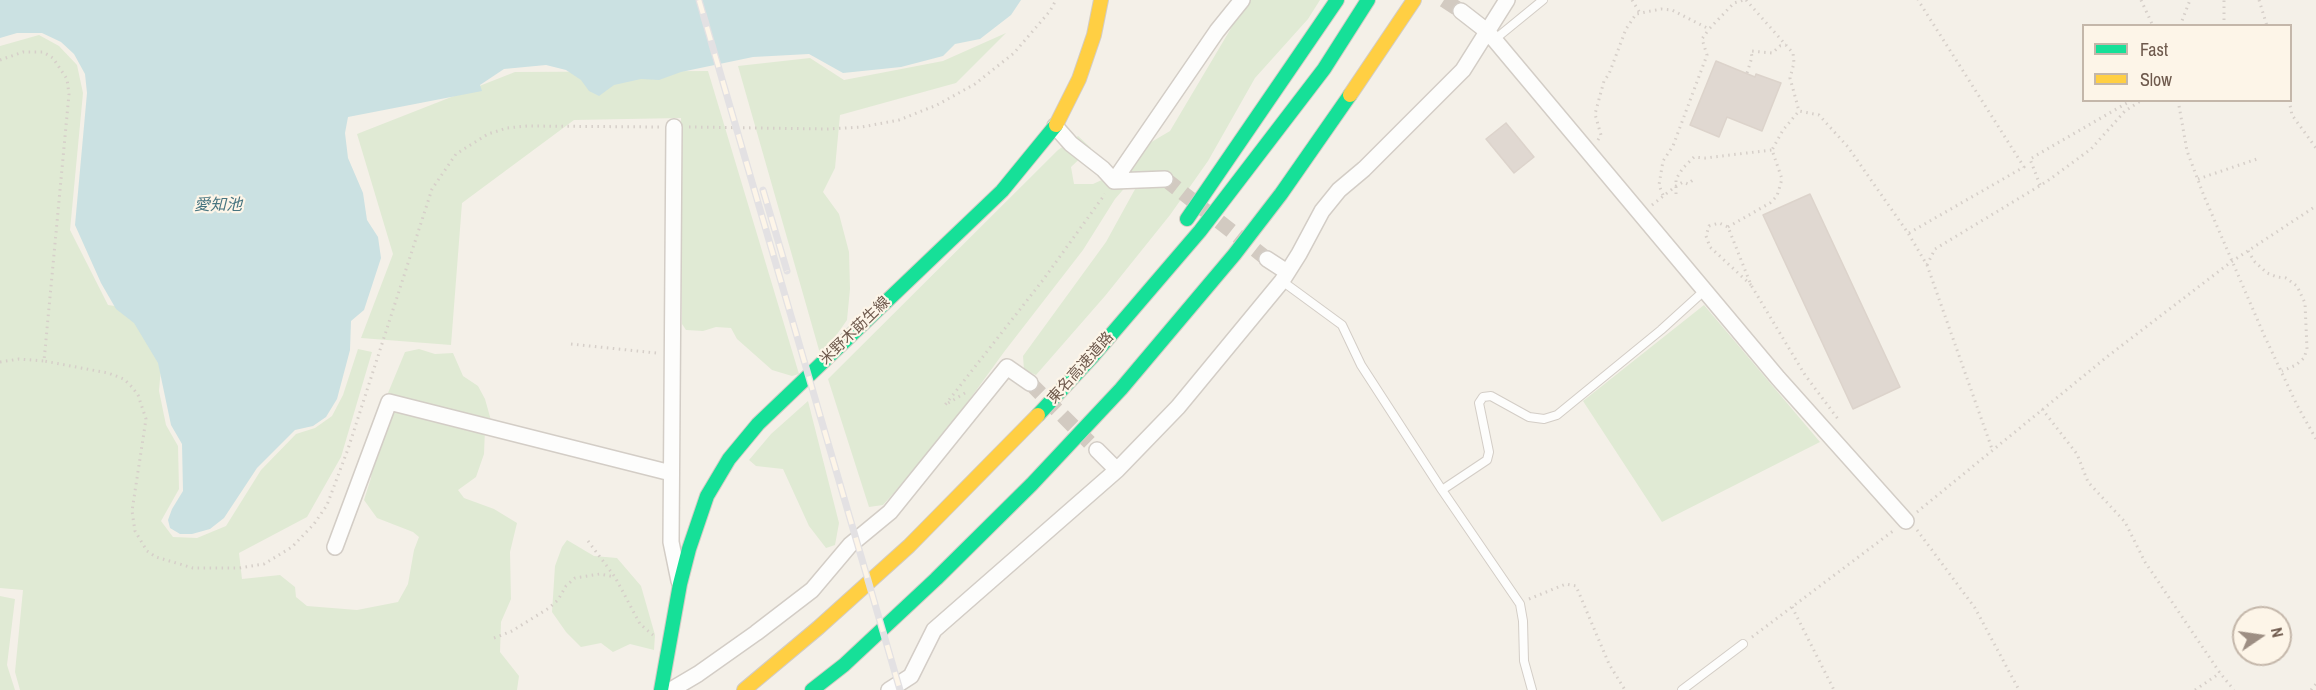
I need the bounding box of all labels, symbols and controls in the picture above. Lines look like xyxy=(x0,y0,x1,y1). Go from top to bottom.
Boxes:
legend xyxy=(2082,24,2292,102)
text: Fast xyxy=(2140,37,2168,62)
text: Slow xyxy=(2140,67,2172,92)
water label: 愛知池 xyxy=(194,196,242,216)
street label: 米野木莇生線 xyxy=(816,293,894,369)
street label: 東名高速道路 xyxy=(1044,329,1118,407)
north arrow xyxy=(2232,606,2292,666)
text: N xyxy=(2266,625,2289,639)

